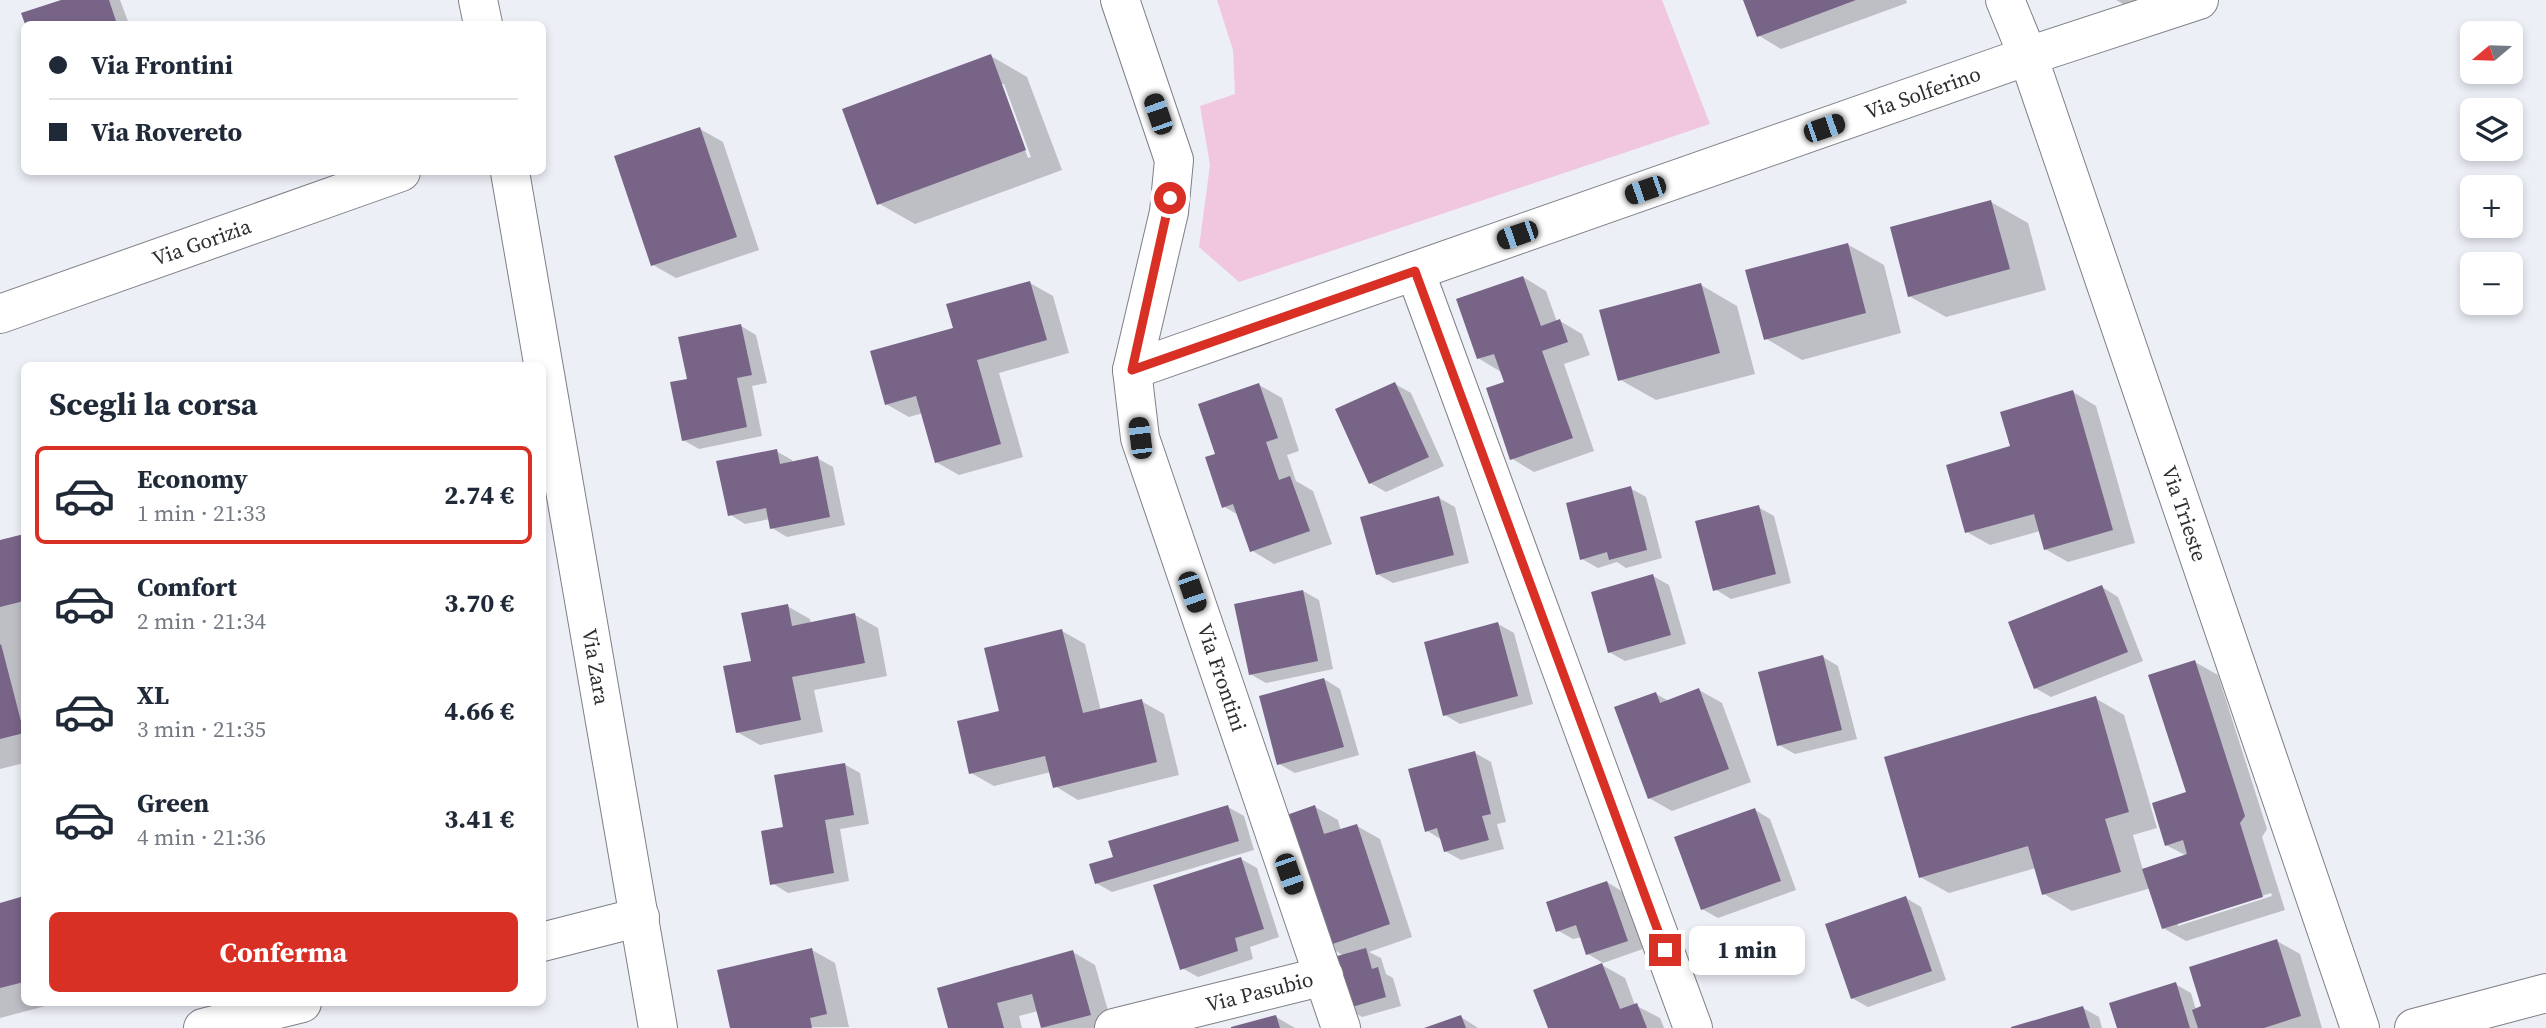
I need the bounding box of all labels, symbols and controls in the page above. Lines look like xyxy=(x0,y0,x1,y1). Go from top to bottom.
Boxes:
north arrow xyxy=(2460,21,2524,84)
map controls xyxy=(2460,21,2523,315)
text: Via Frontini xyxy=(91,47,233,83)
street label: Via Solferino xyxy=(1861,59,1985,126)
car xyxy=(1142,91,1175,137)
button: layers xyxy=(2460,98,2523,161)
car xyxy=(1801,111,1848,145)
text: Via Rovereto xyxy=(91,114,242,150)
car xyxy=(1622,173,1669,207)
button: + xyxy=(2460,175,2523,238)
route start xyxy=(1154,182,1186,214)
street label: Via Gorizia xyxy=(148,211,255,273)
car xyxy=(1494,218,1541,252)
button: − xyxy=(2460,252,2523,315)
text: Scegli la corsa xyxy=(49,382,258,426)
car xyxy=(1128,416,1153,460)
text: Economy xyxy=(137,461,248,497)
street label: Via Trieste xyxy=(2155,462,2215,565)
icon: car xyxy=(53,464,116,527)
text: 2.74 € xyxy=(444,477,514,513)
text: 1 min · 21:33 xyxy=(137,497,266,529)
text: Comfort xyxy=(137,569,237,605)
car xyxy=(1176,569,1209,615)
icon: car xyxy=(53,572,116,635)
text: 3.70 € xyxy=(444,585,514,621)
text: 2 min · 21:34 xyxy=(137,605,266,637)
street label: Via Frontini xyxy=(1190,620,1254,735)
street label: Via Zara xyxy=(575,626,617,707)
text: XL xyxy=(137,677,169,713)
icon: car xyxy=(53,680,116,743)
text: 4.66 € xyxy=(444,693,514,729)
text: 3 min · 21:35 xyxy=(137,713,266,745)
text: Green xyxy=(137,785,209,821)
icon: car xyxy=(53,788,116,851)
text: 3.41 € xyxy=(444,801,514,837)
text: 4 min · 21:36 xyxy=(137,821,266,853)
car xyxy=(1273,851,1306,897)
button: Conferma xyxy=(49,912,518,992)
callout: 1 min xyxy=(1690,926,1805,974)
route end xyxy=(1649,934,1681,966)
text: 1 min xyxy=(1717,934,1777,966)
street label: Via Pasubio xyxy=(1203,964,1316,1019)

